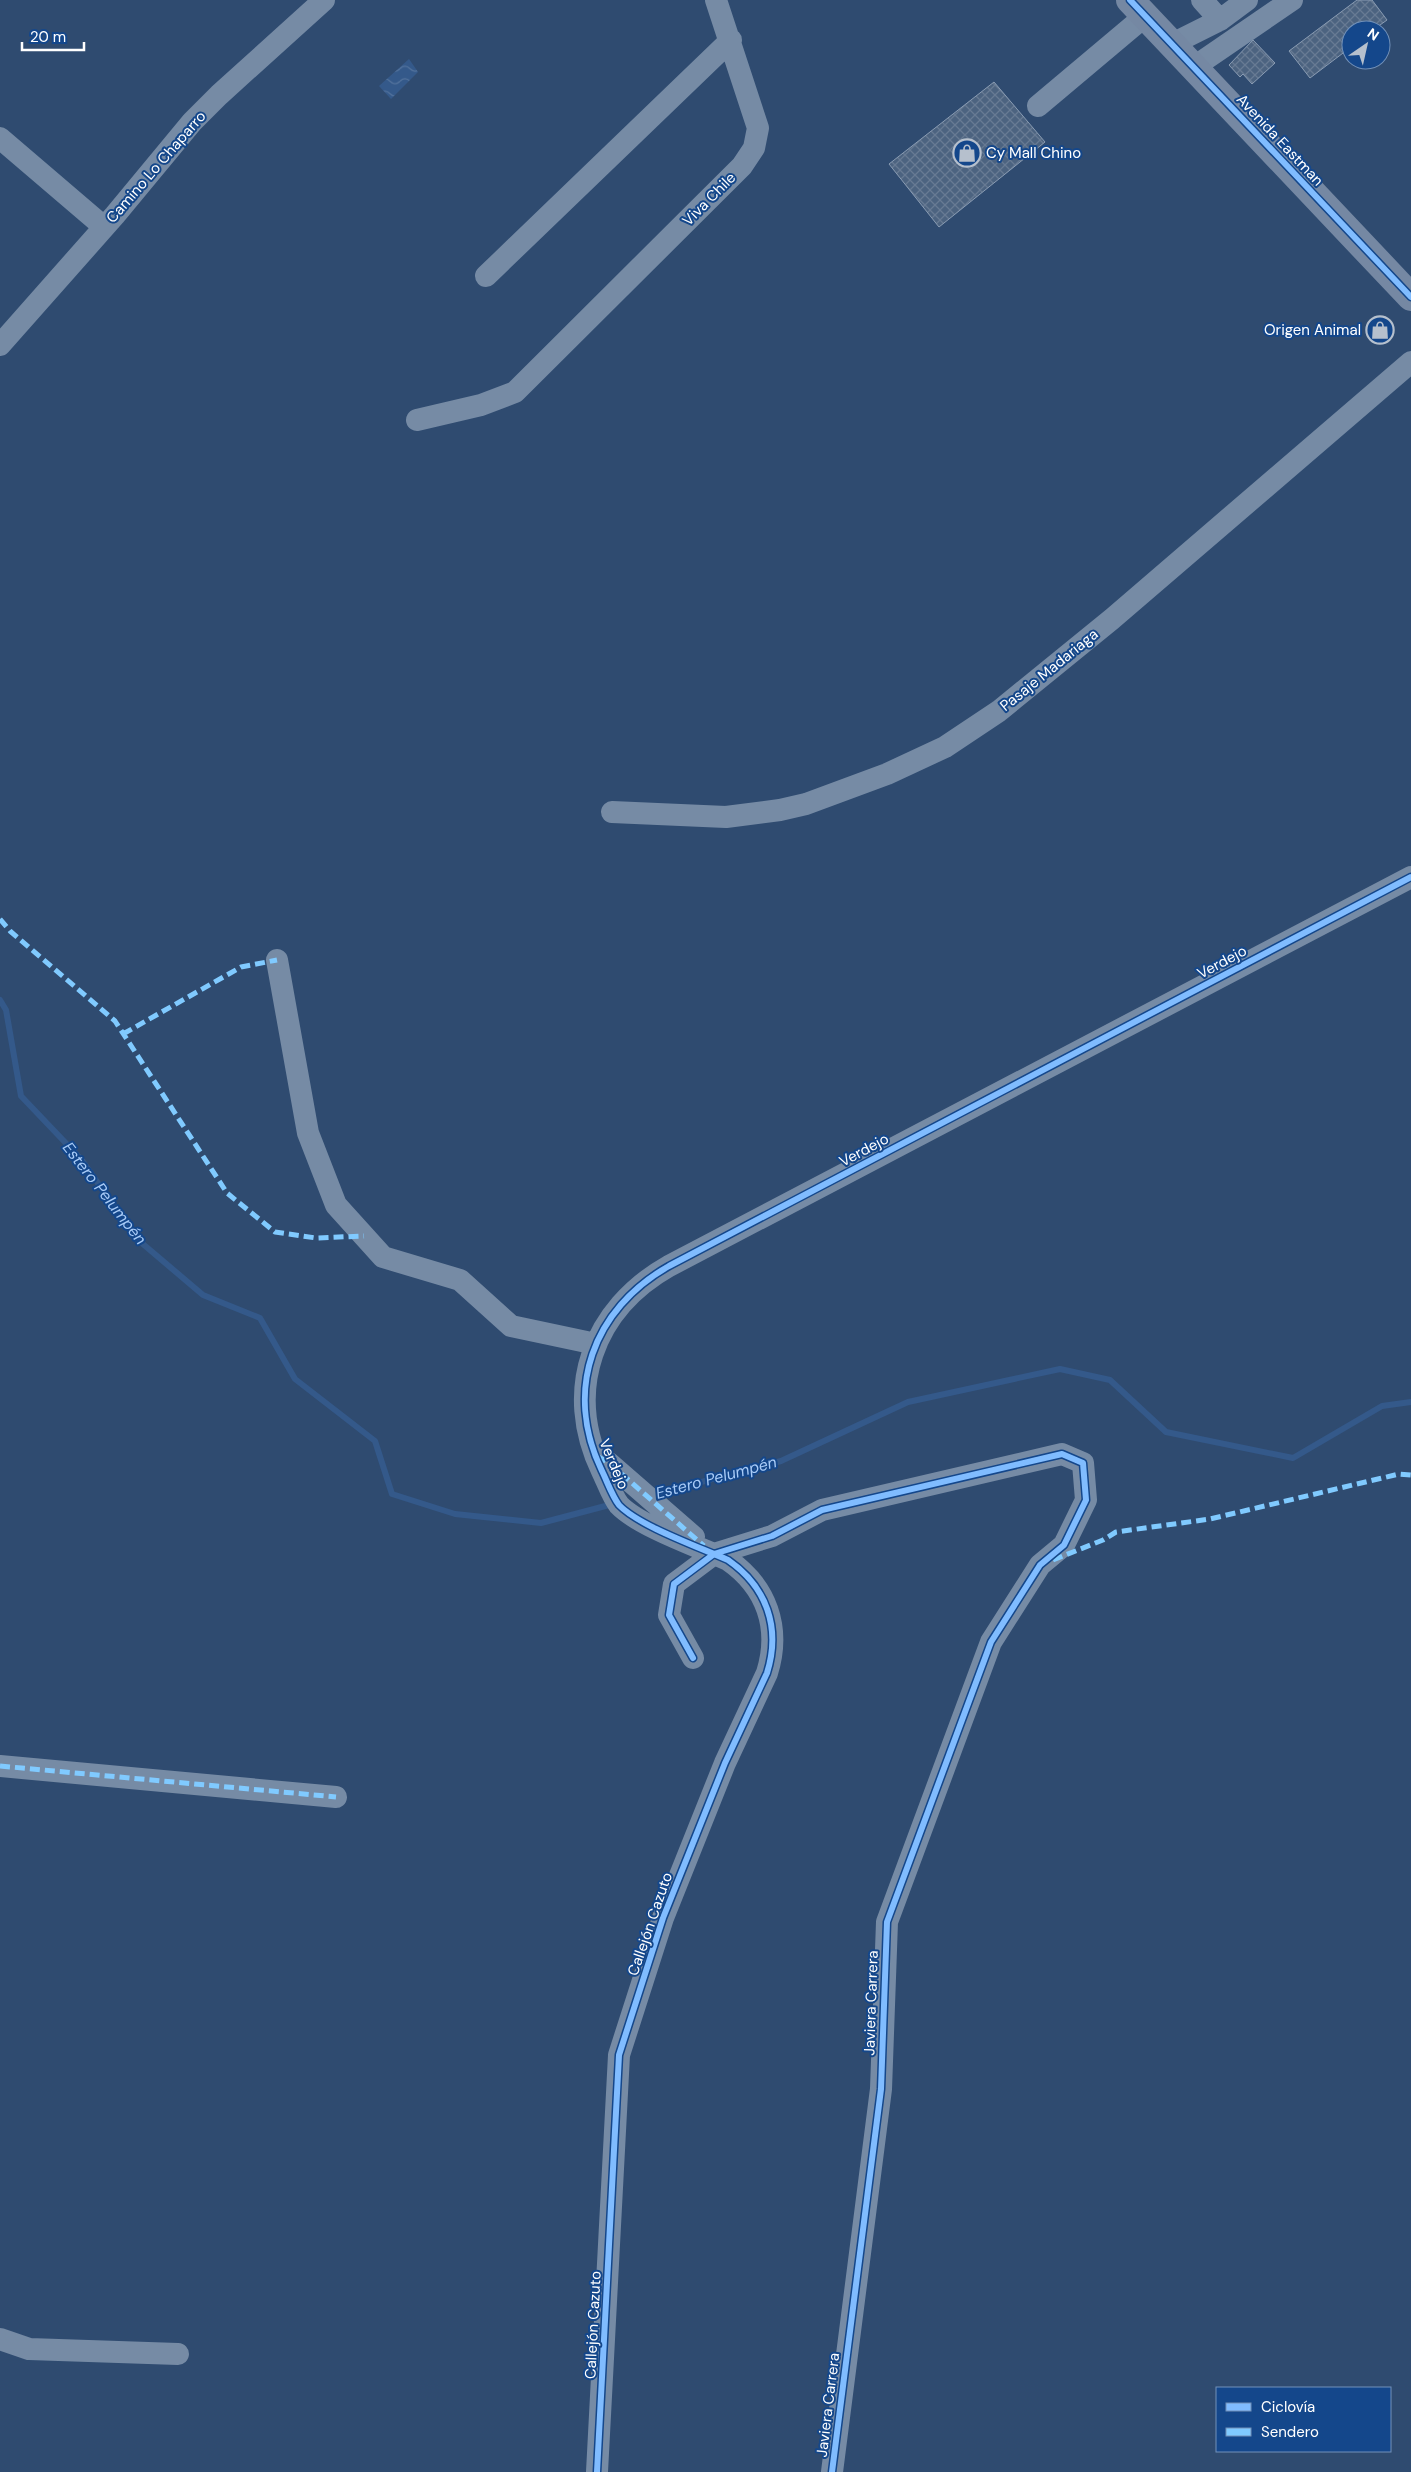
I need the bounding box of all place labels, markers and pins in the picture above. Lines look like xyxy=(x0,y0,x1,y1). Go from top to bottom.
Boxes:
shop icon: Cy Mall Chino xyxy=(952,138,982,168)
place label: Cy Mall Chino xyxy=(986,143,1081,163)
shop icon: Origen Animal xyxy=(1365,315,1395,345)
place label: Origen Animal xyxy=(1264,320,1361,340)

